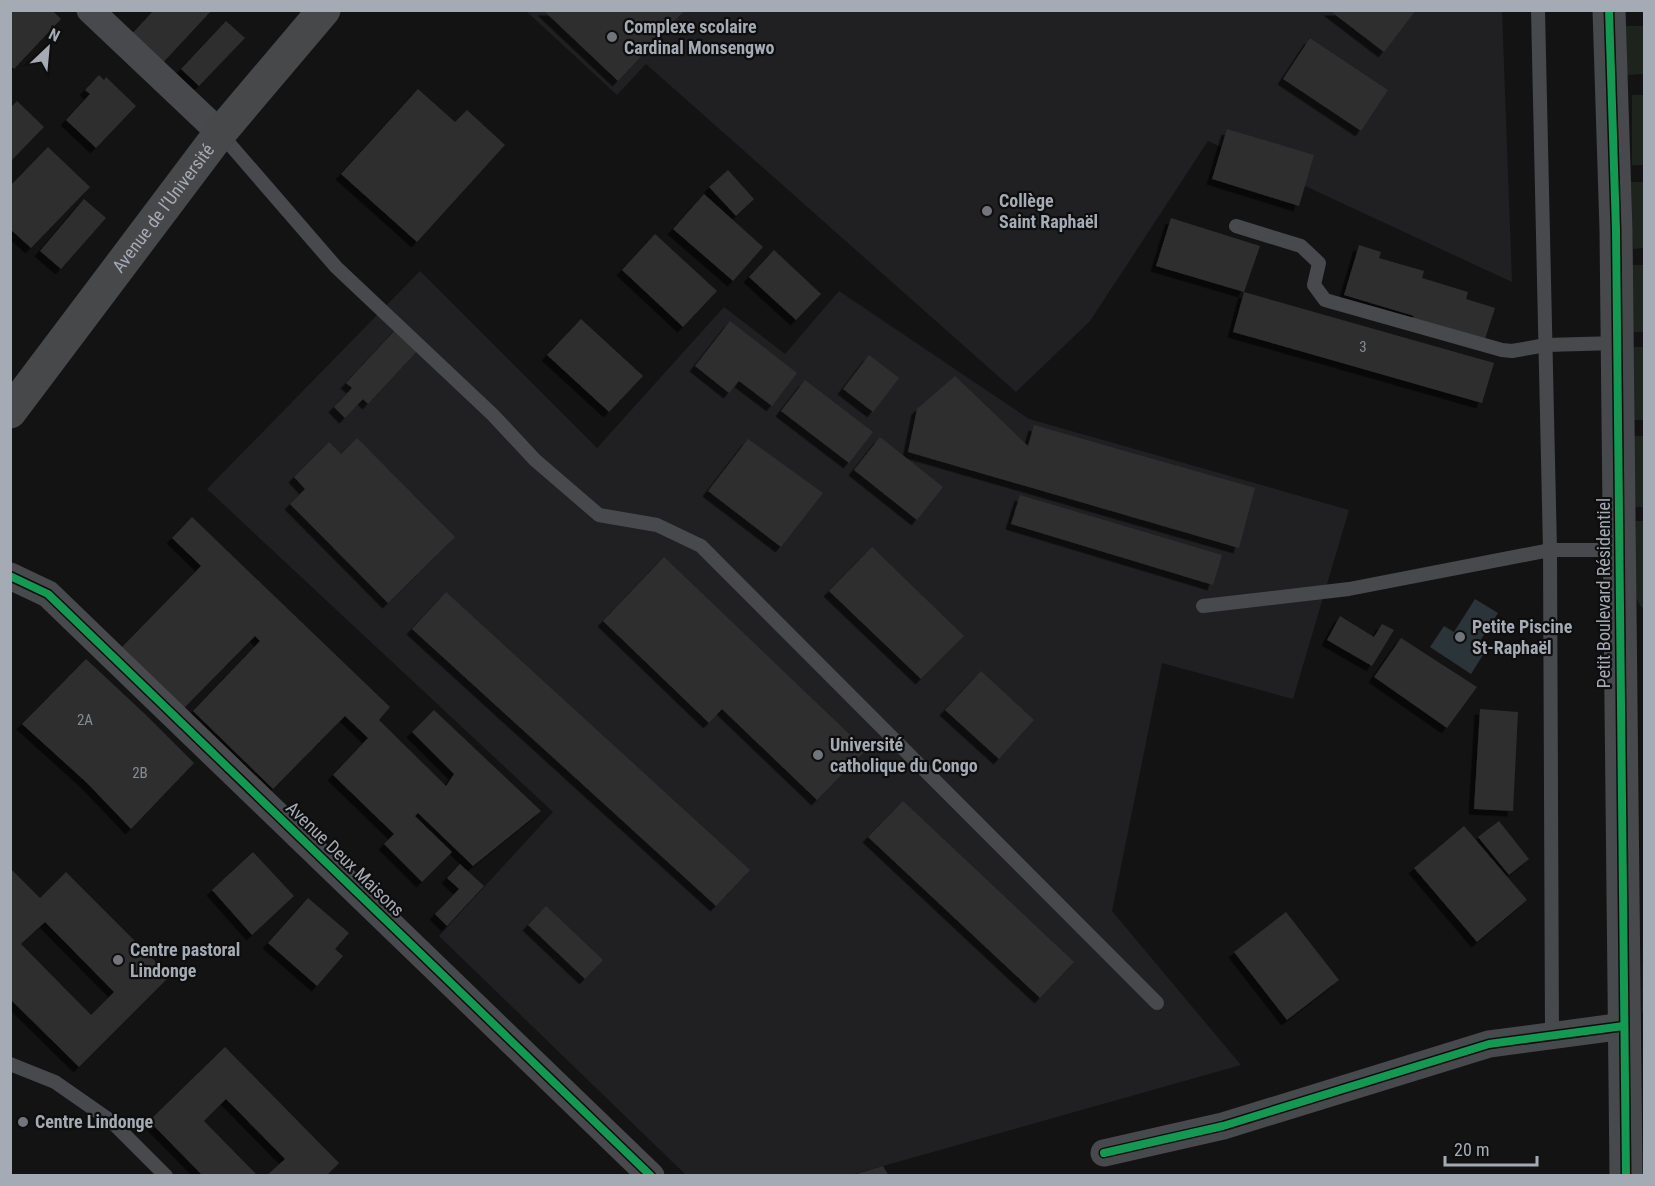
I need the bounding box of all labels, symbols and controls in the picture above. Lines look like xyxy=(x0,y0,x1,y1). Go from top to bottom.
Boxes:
place label: Complexe scolaire Cardinal Monsengwo xyxy=(624,16,775,58)
north arrow xyxy=(18,18,78,78)
text: N xyxy=(46,24,63,46)
marker: Complexe scolaire Cardinal Monsengwo xyxy=(605,30,619,44)
street label: Avenue de l’Université xyxy=(108,139,218,277)
place label: Collège Saint Raphaël xyxy=(999,190,1098,232)
marker: Collège Saint Raphaël xyxy=(980,204,994,218)
house number: 3 xyxy=(1359,338,1367,356)
street label: Petit Boulevard Résidentiel xyxy=(1593,498,1614,688)
place label: Petite Piscine St-Raphaël xyxy=(1472,616,1573,658)
marker: Petite Piscine St-Raphaël xyxy=(1453,630,1467,644)
house number: 2A xyxy=(77,711,93,729)
place label: Université catholique du Congo xyxy=(830,734,978,776)
marker: Université catholique du Congo xyxy=(811,748,825,762)
house number: 2B xyxy=(132,764,148,782)
street label: Avenue Deux Maisons xyxy=(282,797,409,920)
place label: Centre pastoral Lindonge xyxy=(130,939,240,981)
marker: Centre pastoral Lindonge xyxy=(111,953,125,967)
place label: Centre Lindonge xyxy=(35,1111,154,1132)
marker: Centre Lindonge xyxy=(16,1115,30,1129)
scale bar xyxy=(1445,1129,1536,1167)
text: 20 m xyxy=(1454,1139,1489,1160)

